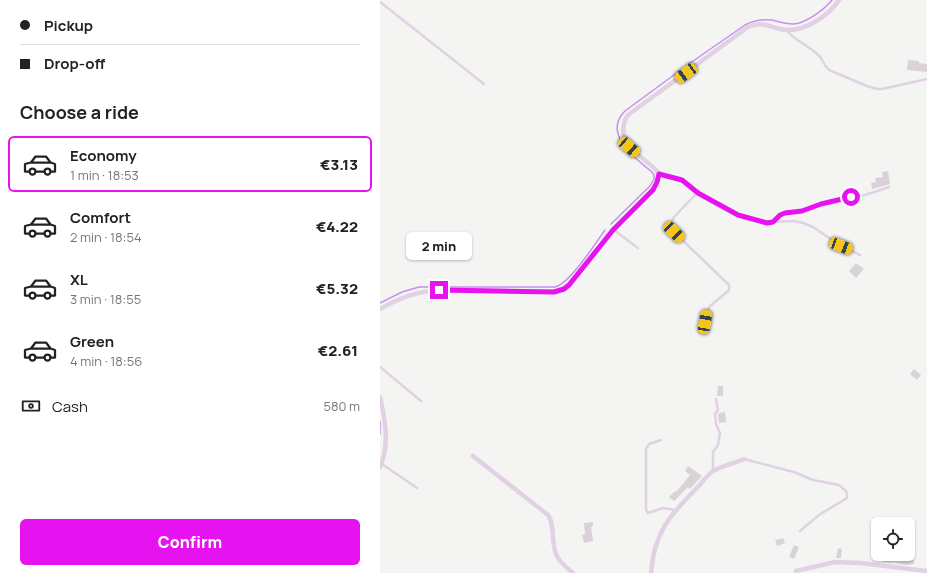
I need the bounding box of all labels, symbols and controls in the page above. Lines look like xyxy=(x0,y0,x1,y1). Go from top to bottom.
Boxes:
text: Pickup xyxy=(44,15,93,36)
text: Drop-off xyxy=(44,53,105,74)
car xyxy=(673,61,699,85)
text: Choose a ride xyxy=(20,100,139,124)
car xyxy=(616,135,642,159)
text: Economy xyxy=(70,145,137,166)
icon: car xyxy=(22,146,58,182)
text: €3.13 xyxy=(320,154,358,175)
text: 1 min · 18:53 xyxy=(70,166,139,184)
route start xyxy=(842,188,860,206)
text: Comfort xyxy=(70,207,131,228)
icon: car xyxy=(22,208,58,244)
text: €4.22 xyxy=(316,216,358,237)
car xyxy=(661,219,687,245)
text: 2 min · 18:54 xyxy=(70,228,142,246)
callout: 2 min xyxy=(406,232,472,260)
car xyxy=(828,236,854,256)
text: 2 min xyxy=(422,237,456,255)
text: XL xyxy=(70,269,88,290)
icon: car xyxy=(22,270,58,306)
text: €5.32 xyxy=(316,278,358,299)
route end xyxy=(430,281,448,299)
text: 3 min · 18:55 xyxy=(70,290,141,308)
car xyxy=(697,309,713,335)
text: Green xyxy=(70,331,114,352)
icon: car xyxy=(22,332,58,368)
text: €2.61 xyxy=(318,340,358,361)
text: 4 min · 18:56 xyxy=(70,352,142,370)
icon: cash xyxy=(20,395,42,417)
text: Cash xyxy=(52,396,88,417)
text: 580 m xyxy=(323,397,360,415)
map controls xyxy=(871,517,915,561)
button: locate xyxy=(871,517,915,561)
button: Confirm xyxy=(20,519,360,565)

